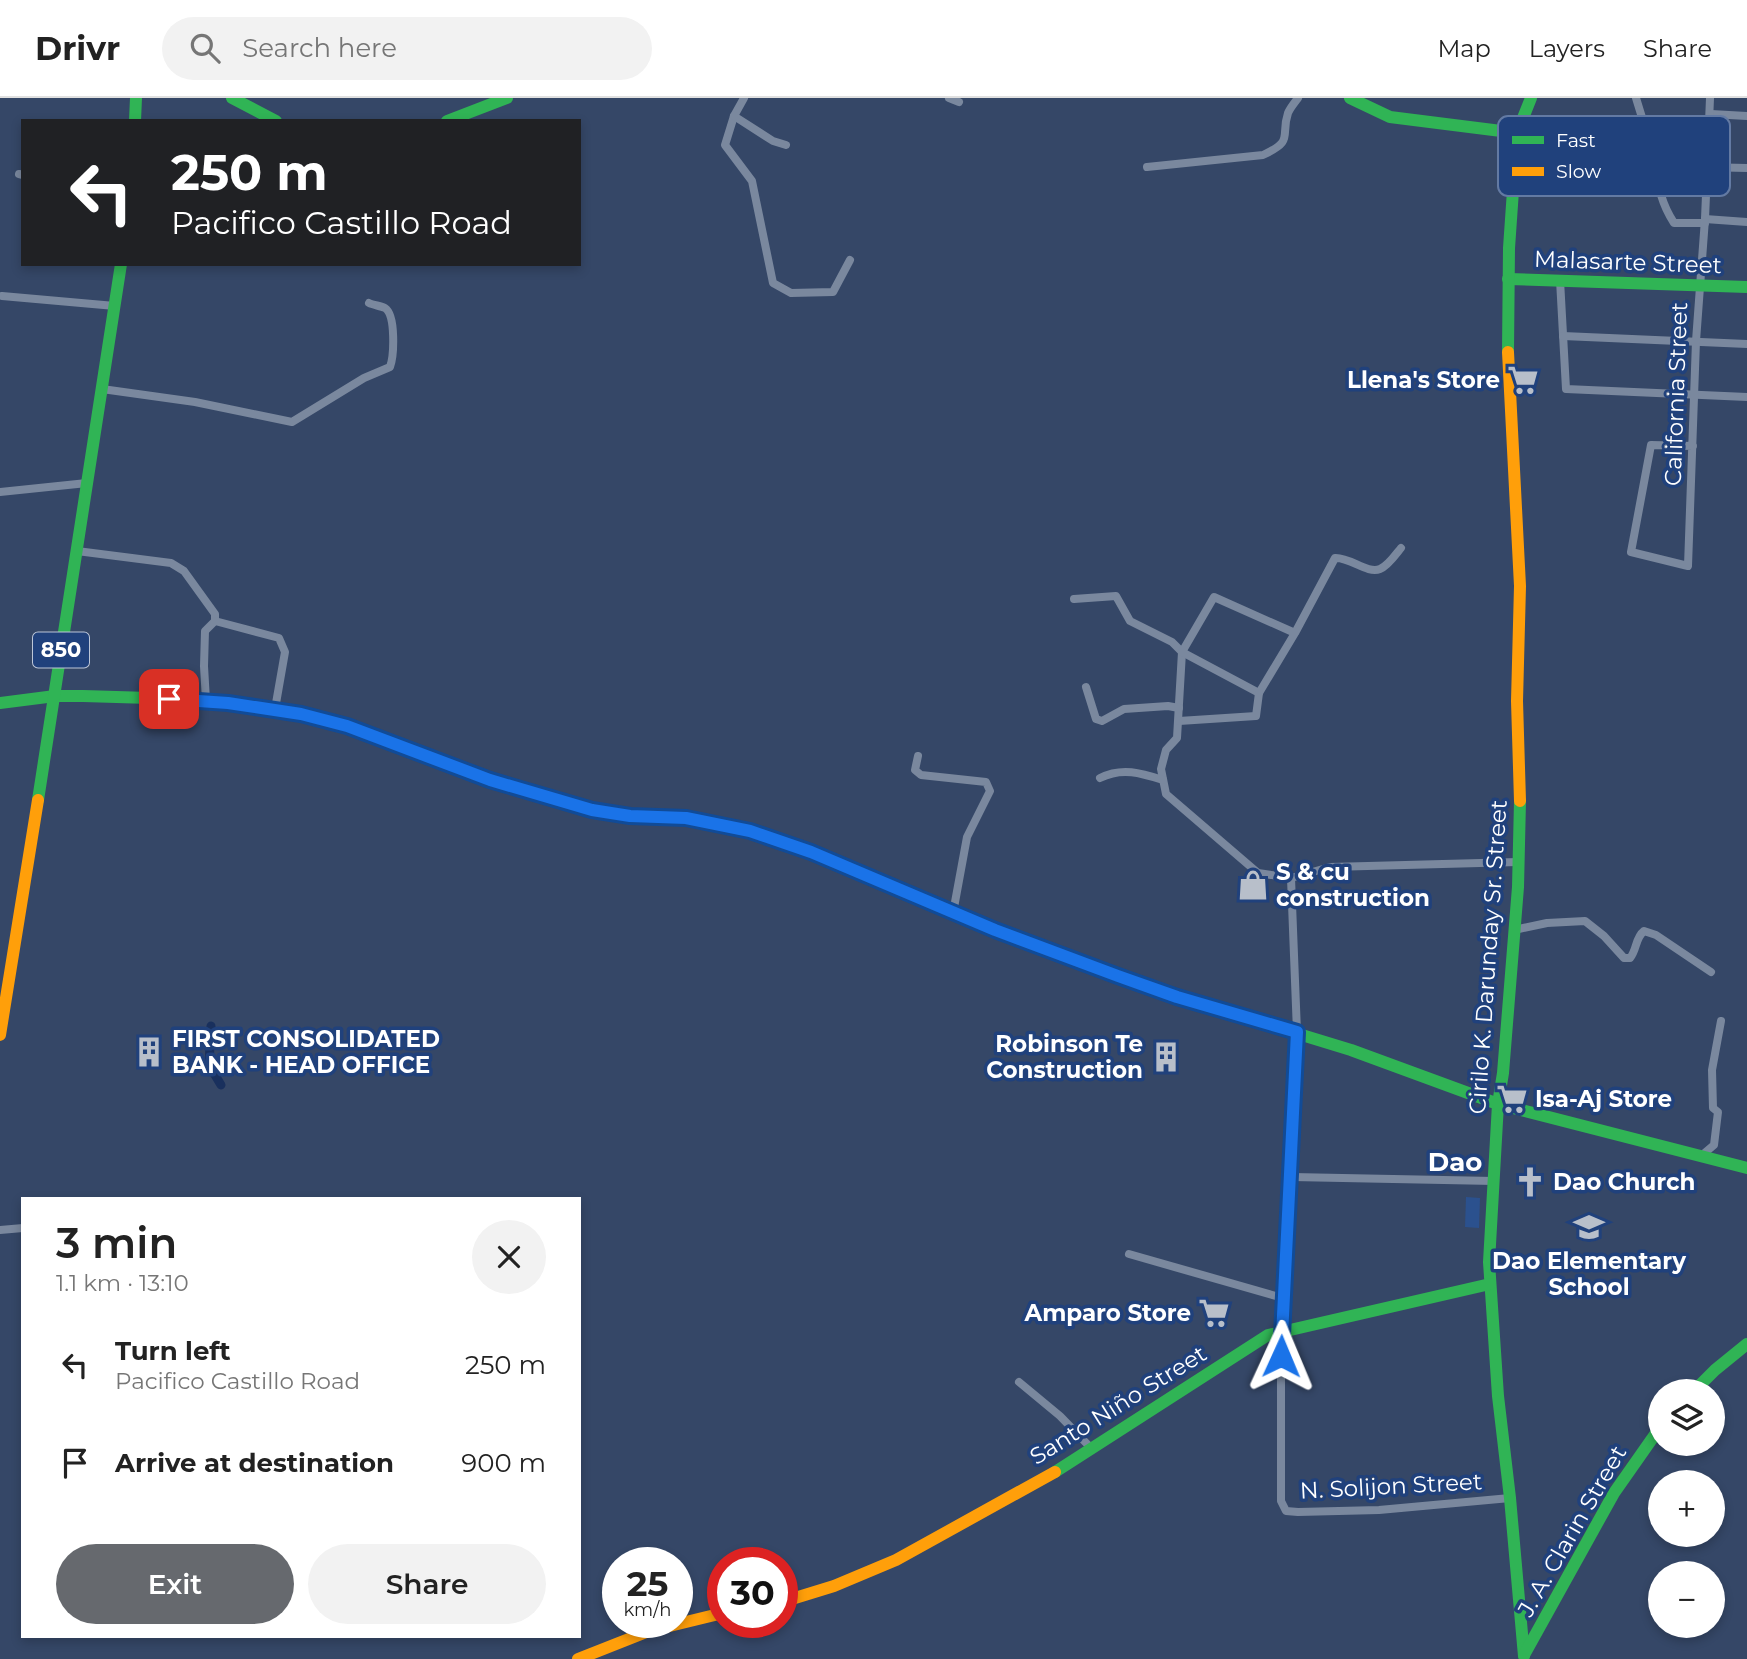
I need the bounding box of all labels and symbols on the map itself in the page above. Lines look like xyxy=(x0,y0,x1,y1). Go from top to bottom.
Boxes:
legend xyxy=(1498,116,1730,196)
text: Fast xyxy=(1556,129,1596,152)
text: Slow xyxy=(1556,160,1601,183)
street label: Malasarte Street xyxy=(1534,245,1722,279)
street label: California Street xyxy=(1659,302,1693,486)
supermarket icon: Llena's Store xyxy=(1506,363,1540,397)
place label: Llena's Store xyxy=(1347,366,1500,394)
road number: 850 xyxy=(33,632,89,668)
pin xyxy=(139,669,199,729)
street label: Cirilo K. Darunday Sr. Street xyxy=(1463,799,1513,1115)
place label: S & cu construction xyxy=(1276,858,1430,912)
shop icon: S & cu construction xyxy=(1236,868,1270,902)
place label: FIRST CONSOLIDATED BANK - HEAD OFFICE xyxy=(172,1025,440,1079)
place label: Robinson Te Construction xyxy=(986,1030,1143,1084)
building icon: FIRST CONSOLIDATED BANK - HEAD OFFICE xyxy=(132,1035,166,1069)
building icon: Robinson Te Construction xyxy=(1149,1040,1183,1074)
supermarket icon: Isa-Aj Store xyxy=(1495,1082,1529,1116)
place label: Isa-Aj Store xyxy=(1535,1085,1672,1113)
district label: Dao xyxy=(1428,1146,1482,1178)
church icon: Dao Church xyxy=(1513,1165,1547,1199)
place label: Dao Church xyxy=(1553,1168,1695,1196)
school or university icon: Dao Elementary School xyxy=(1572,1210,1606,1244)
place label: Dao Elementary School xyxy=(1492,1247,1686,1301)
supermarket icon: Amparo Store xyxy=(1197,1296,1231,1330)
place label: Amparo Store xyxy=(1024,1299,1191,1327)
position arrow xyxy=(1244,1319,1318,1393)
street label: Santo Niño Street xyxy=(1024,1339,1212,1471)
street label: J. A. Clarin Street xyxy=(1511,1441,1632,1622)
street label: N. Solijon Street xyxy=(1299,1467,1483,1505)
speed limit sign: 30 xyxy=(707,1547,798,1638)

